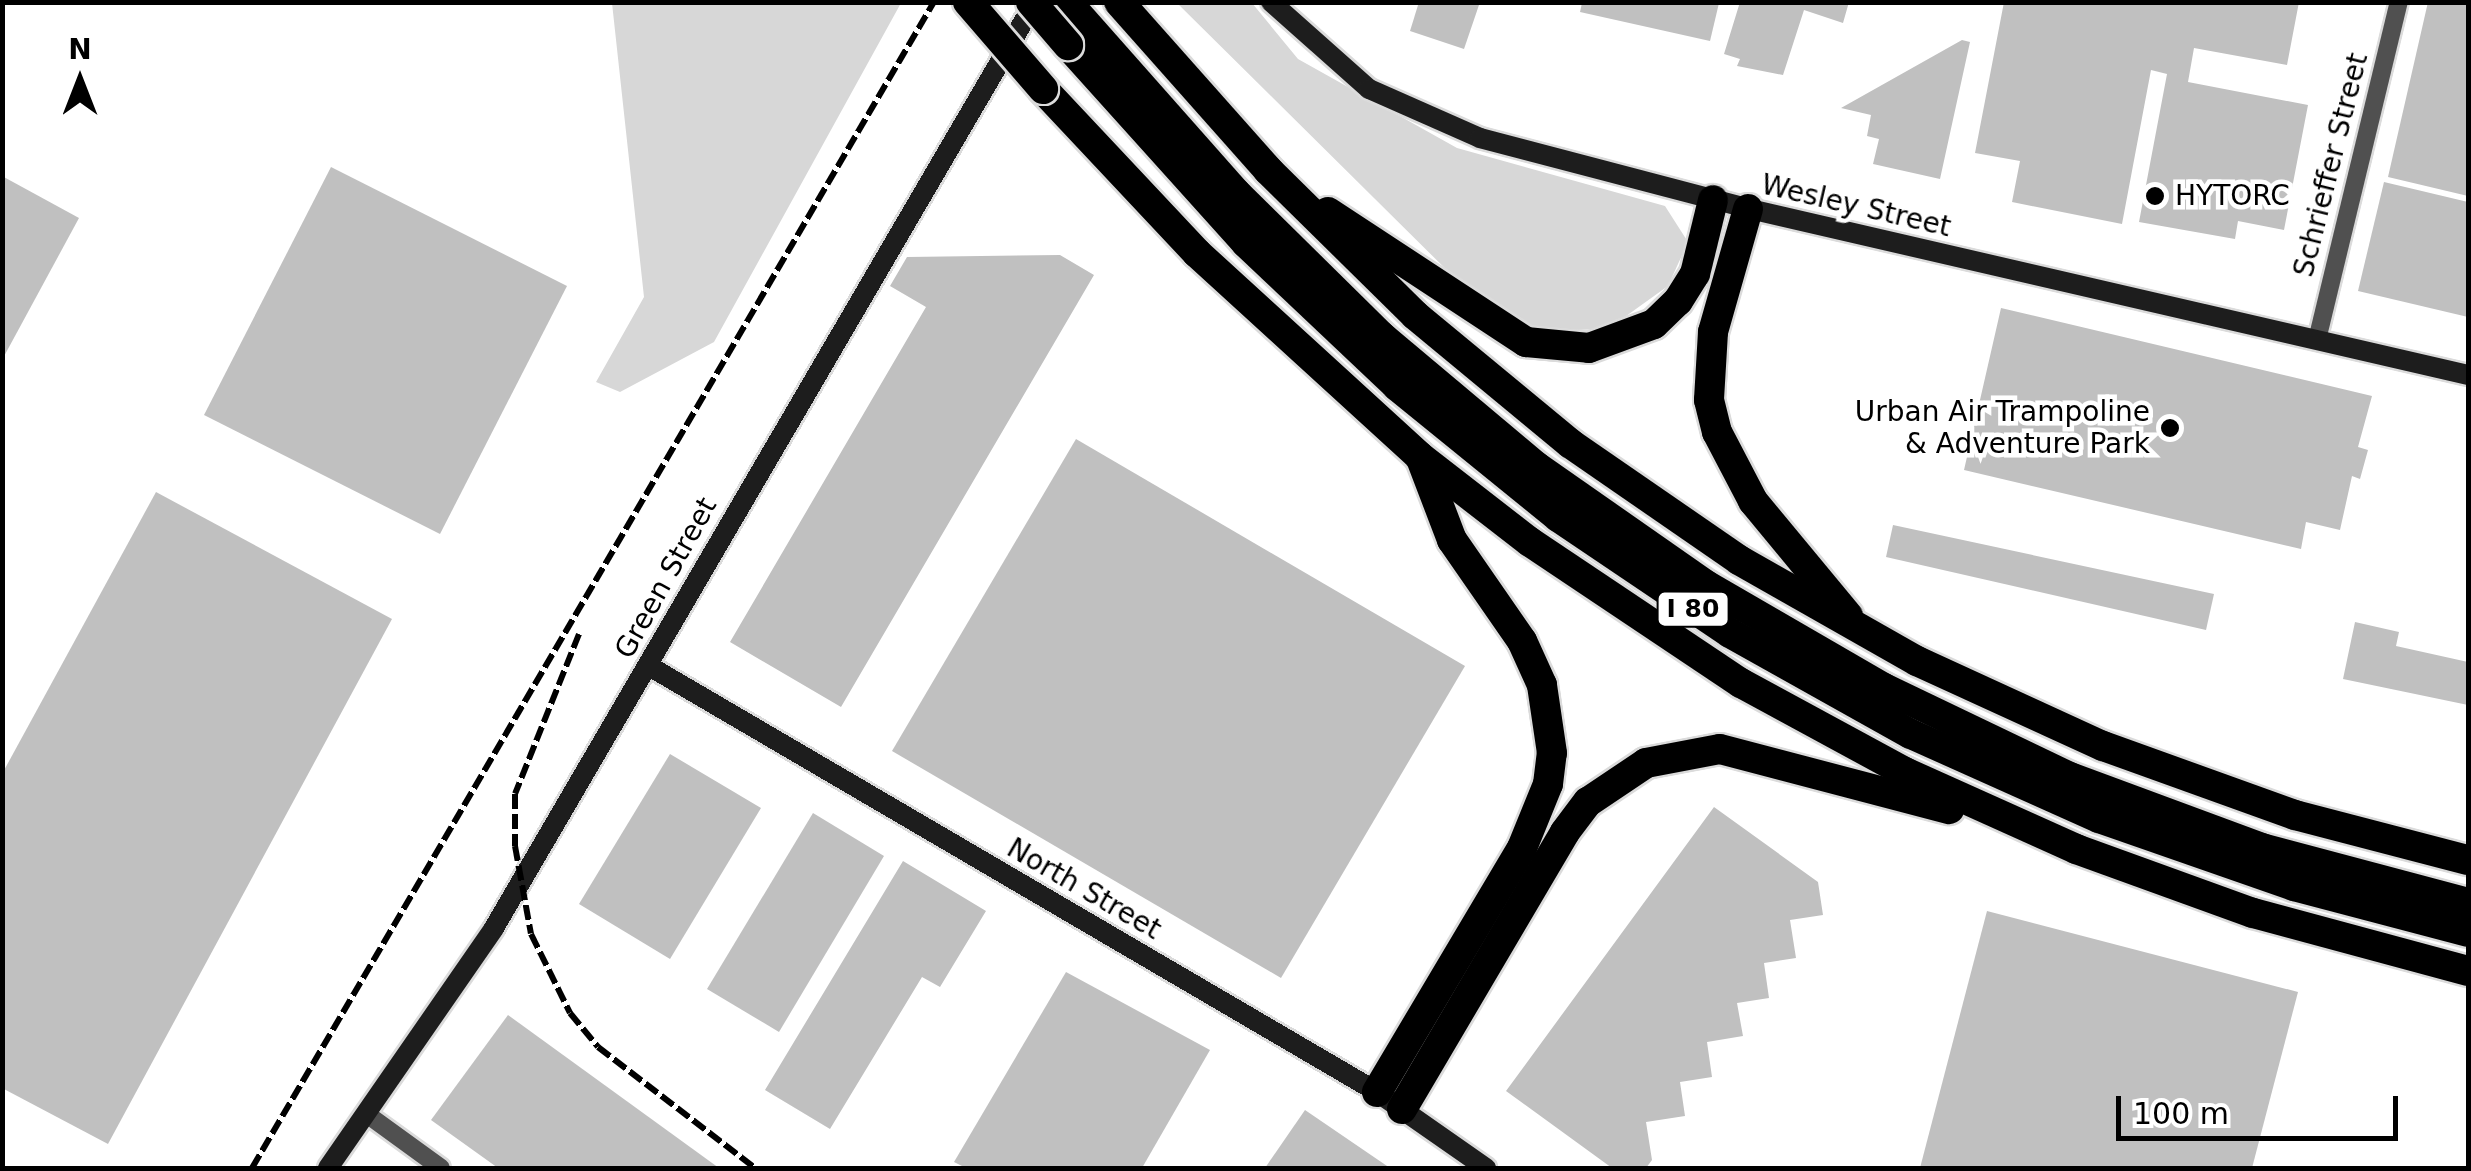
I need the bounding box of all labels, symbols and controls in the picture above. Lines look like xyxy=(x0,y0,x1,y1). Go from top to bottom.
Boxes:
north arrow xyxy=(30,30,130,130)
text: N xyxy=(68,33,92,66)
street label: Schrieffer Street xyxy=(2287,50,2375,280)
street label: Wesley Street xyxy=(1758,168,1954,244)
place label: HYTORC xyxy=(2175,179,2290,213)
marker: HYTORC xyxy=(2144,185,2166,207)
place label: Urban Air Trampoline & Adventure Park xyxy=(1855,395,2150,461)
marker: Urban Air Trampoline & Adventure Park xyxy=(2159,417,2181,439)
street label: Green Street xyxy=(608,492,724,664)
road number: I 80 xyxy=(1656,589,1730,629)
street label: North Street xyxy=(1001,831,1167,947)
scale bar xyxy=(2121,1076,2404,1138)
text: 100 m xyxy=(2133,1096,2229,1131)

